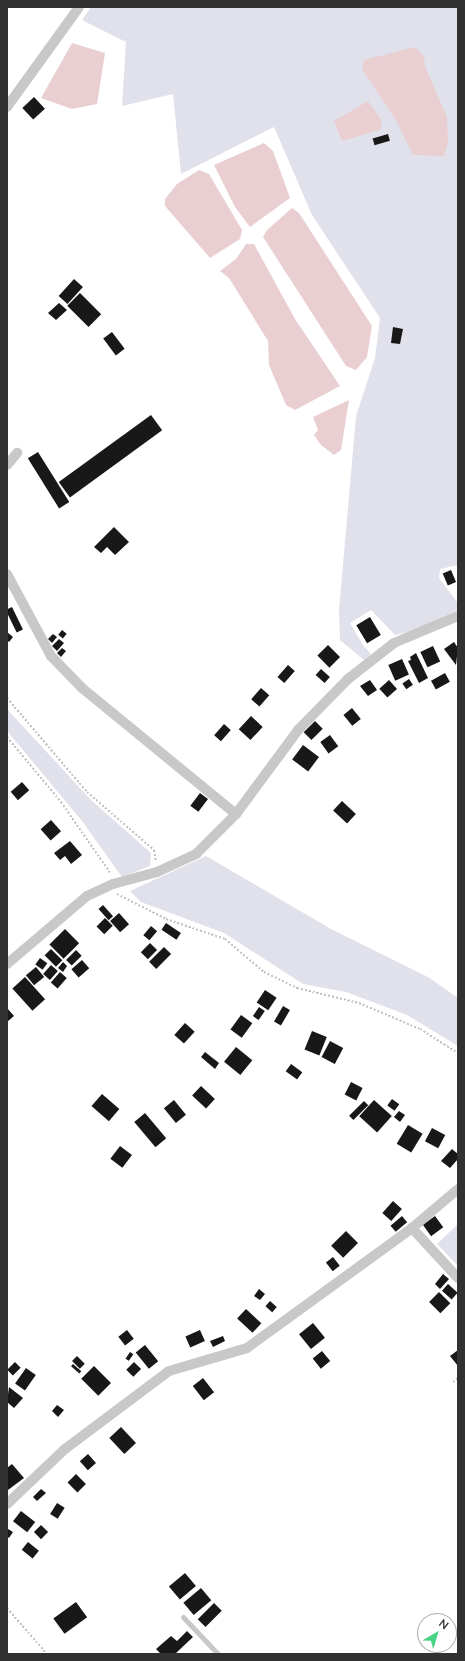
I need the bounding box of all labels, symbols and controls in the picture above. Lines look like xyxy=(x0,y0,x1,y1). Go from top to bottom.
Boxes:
north arrow xyxy=(417,1613,457,1653)
text: N xyxy=(437,1616,451,1632)

